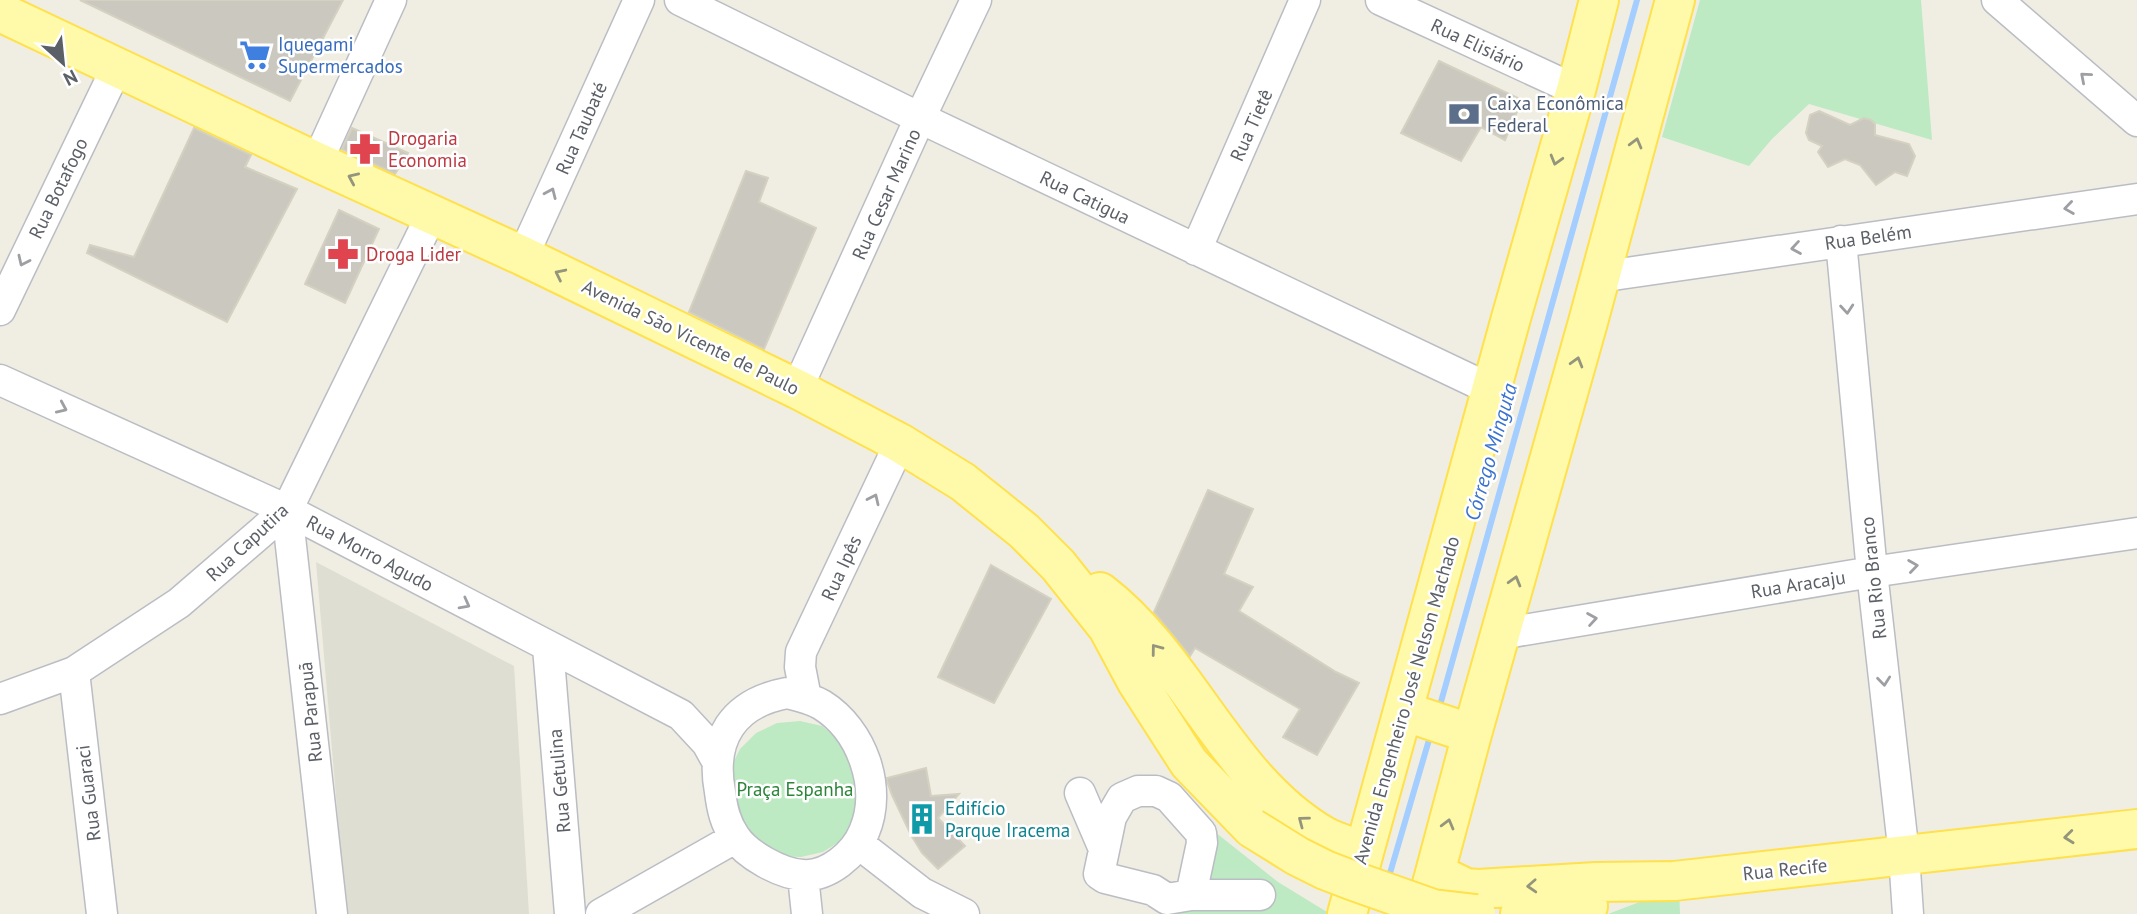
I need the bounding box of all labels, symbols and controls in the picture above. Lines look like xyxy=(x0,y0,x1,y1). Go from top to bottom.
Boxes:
street label: Rua Elisiário xyxy=(1427,13,1529,77)
north arrow xyxy=(28,28,98,98)
place label: Iquegami Supermercados xyxy=(278,32,403,78)
supermarket icon: Iquegami Supermercados xyxy=(238,38,272,72)
text: N xyxy=(60,65,82,92)
one-way arrow xyxy=(2081,72,2094,85)
street label: Rua Taubaté xyxy=(550,78,612,178)
street label: Rua Tietê xyxy=(1224,85,1278,165)
place label: Caixa Econômica Federal xyxy=(1487,91,1624,137)
bank icon: Caixa Econômica Federal xyxy=(1447,97,1481,131)
street label: Rua Cesar Marino xyxy=(846,125,926,263)
place label: Drogaria Economia xyxy=(388,126,467,172)
pharmacy icon: Drogaria Economia xyxy=(348,132,382,166)
street label: Rua Botafogo xyxy=(23,134,93,242)
one-way arrow xyxy=(1628,137,1642,149)
one-way arrow xyxy=(1549,154,1564,166)
street label: Rua Catigua xyxy=(1036,165,1134,229)
one-way arrow xyxy=(348,172,361,186)
one-way arrow xyxy=(543,188,557,201)
one-way arrow xyxy=(2064,201,2075,216)
street label: Rua Belém xyxy=(1823,219,1913,255)
pharmacy icon: Droga Lider xyxy=(326,237,360,271)
one-way arrow xyxy=(1790,240,1802,255)
place label: Droga Lider xyxy=(366,242,462,266)
one-way arrow xyxy=(18,254,32,266)
one-way arrow xyxy=(555,268,567,282)
street label: Avenida São Vicente de Paulo xyxy=(578,274,804,400)
one-way arrow xyxy=(1839,304,1854,315)
one-way arrow xyxy=(1569,357,1583,369)
water label: Córrego Minguta xyxy=(1458,379,1523,524)
one-way arrow xyxy=(55,400,67,414)
one-way arrow xyxy=(865,494,879,506)
street label: Rua Caputira xyxy=(201,498,293,586)
street label: Rua Morro Agudo xyxy=(302,509,438,597)
street label: Rua Rio Branco xyxy=(1855,515,1891,641)
street label: Rua Ipês xyxy=(815,532,867,604)
street label: Avenida Engenheiro José Nelson Machado xyxy=(1348,533,1464,867)
one-way arrow xyxy=(1907,559,1919,574)
street label: Rua Aracaju xyxy=(1749,565,1847,603)
one-way arrow xyxy=(1507,576,1521,588)
one-way arrow xyxy=(458,595,470,609)
one-way arrow xyxy=(1586,612,1598,627)
one-way arrow xyxy=(1152,644,1164,656)
street label: Rua Parapuã xyxy=(293,660,327,764)
one-way arrow xyxy=(1877,676,1892,687)
street label: Rua Getulina xyxy=(543,728,575,834)
street label: Rua Guaraci xyxy=(70,744,106,842)
park label: Praça Espanha xyxy=(736,777,854,801)
place label: Edifício Parque Iracema xyxy=(945,796,1070,842)
building icon: Edifício Parque Iracema xyxy=(905,802,939,836)
one-way arrow xyxy=(1298,817,1311,830)
one-way arrow xyxy=(1440,818,1454,830)
one-way arrow xyxy=(2063,829,2075,844)
street label: Rua Recife xyxy=(1742,853,1828,885)
one-way arrow xyxy=(1527,878,1538,893)

